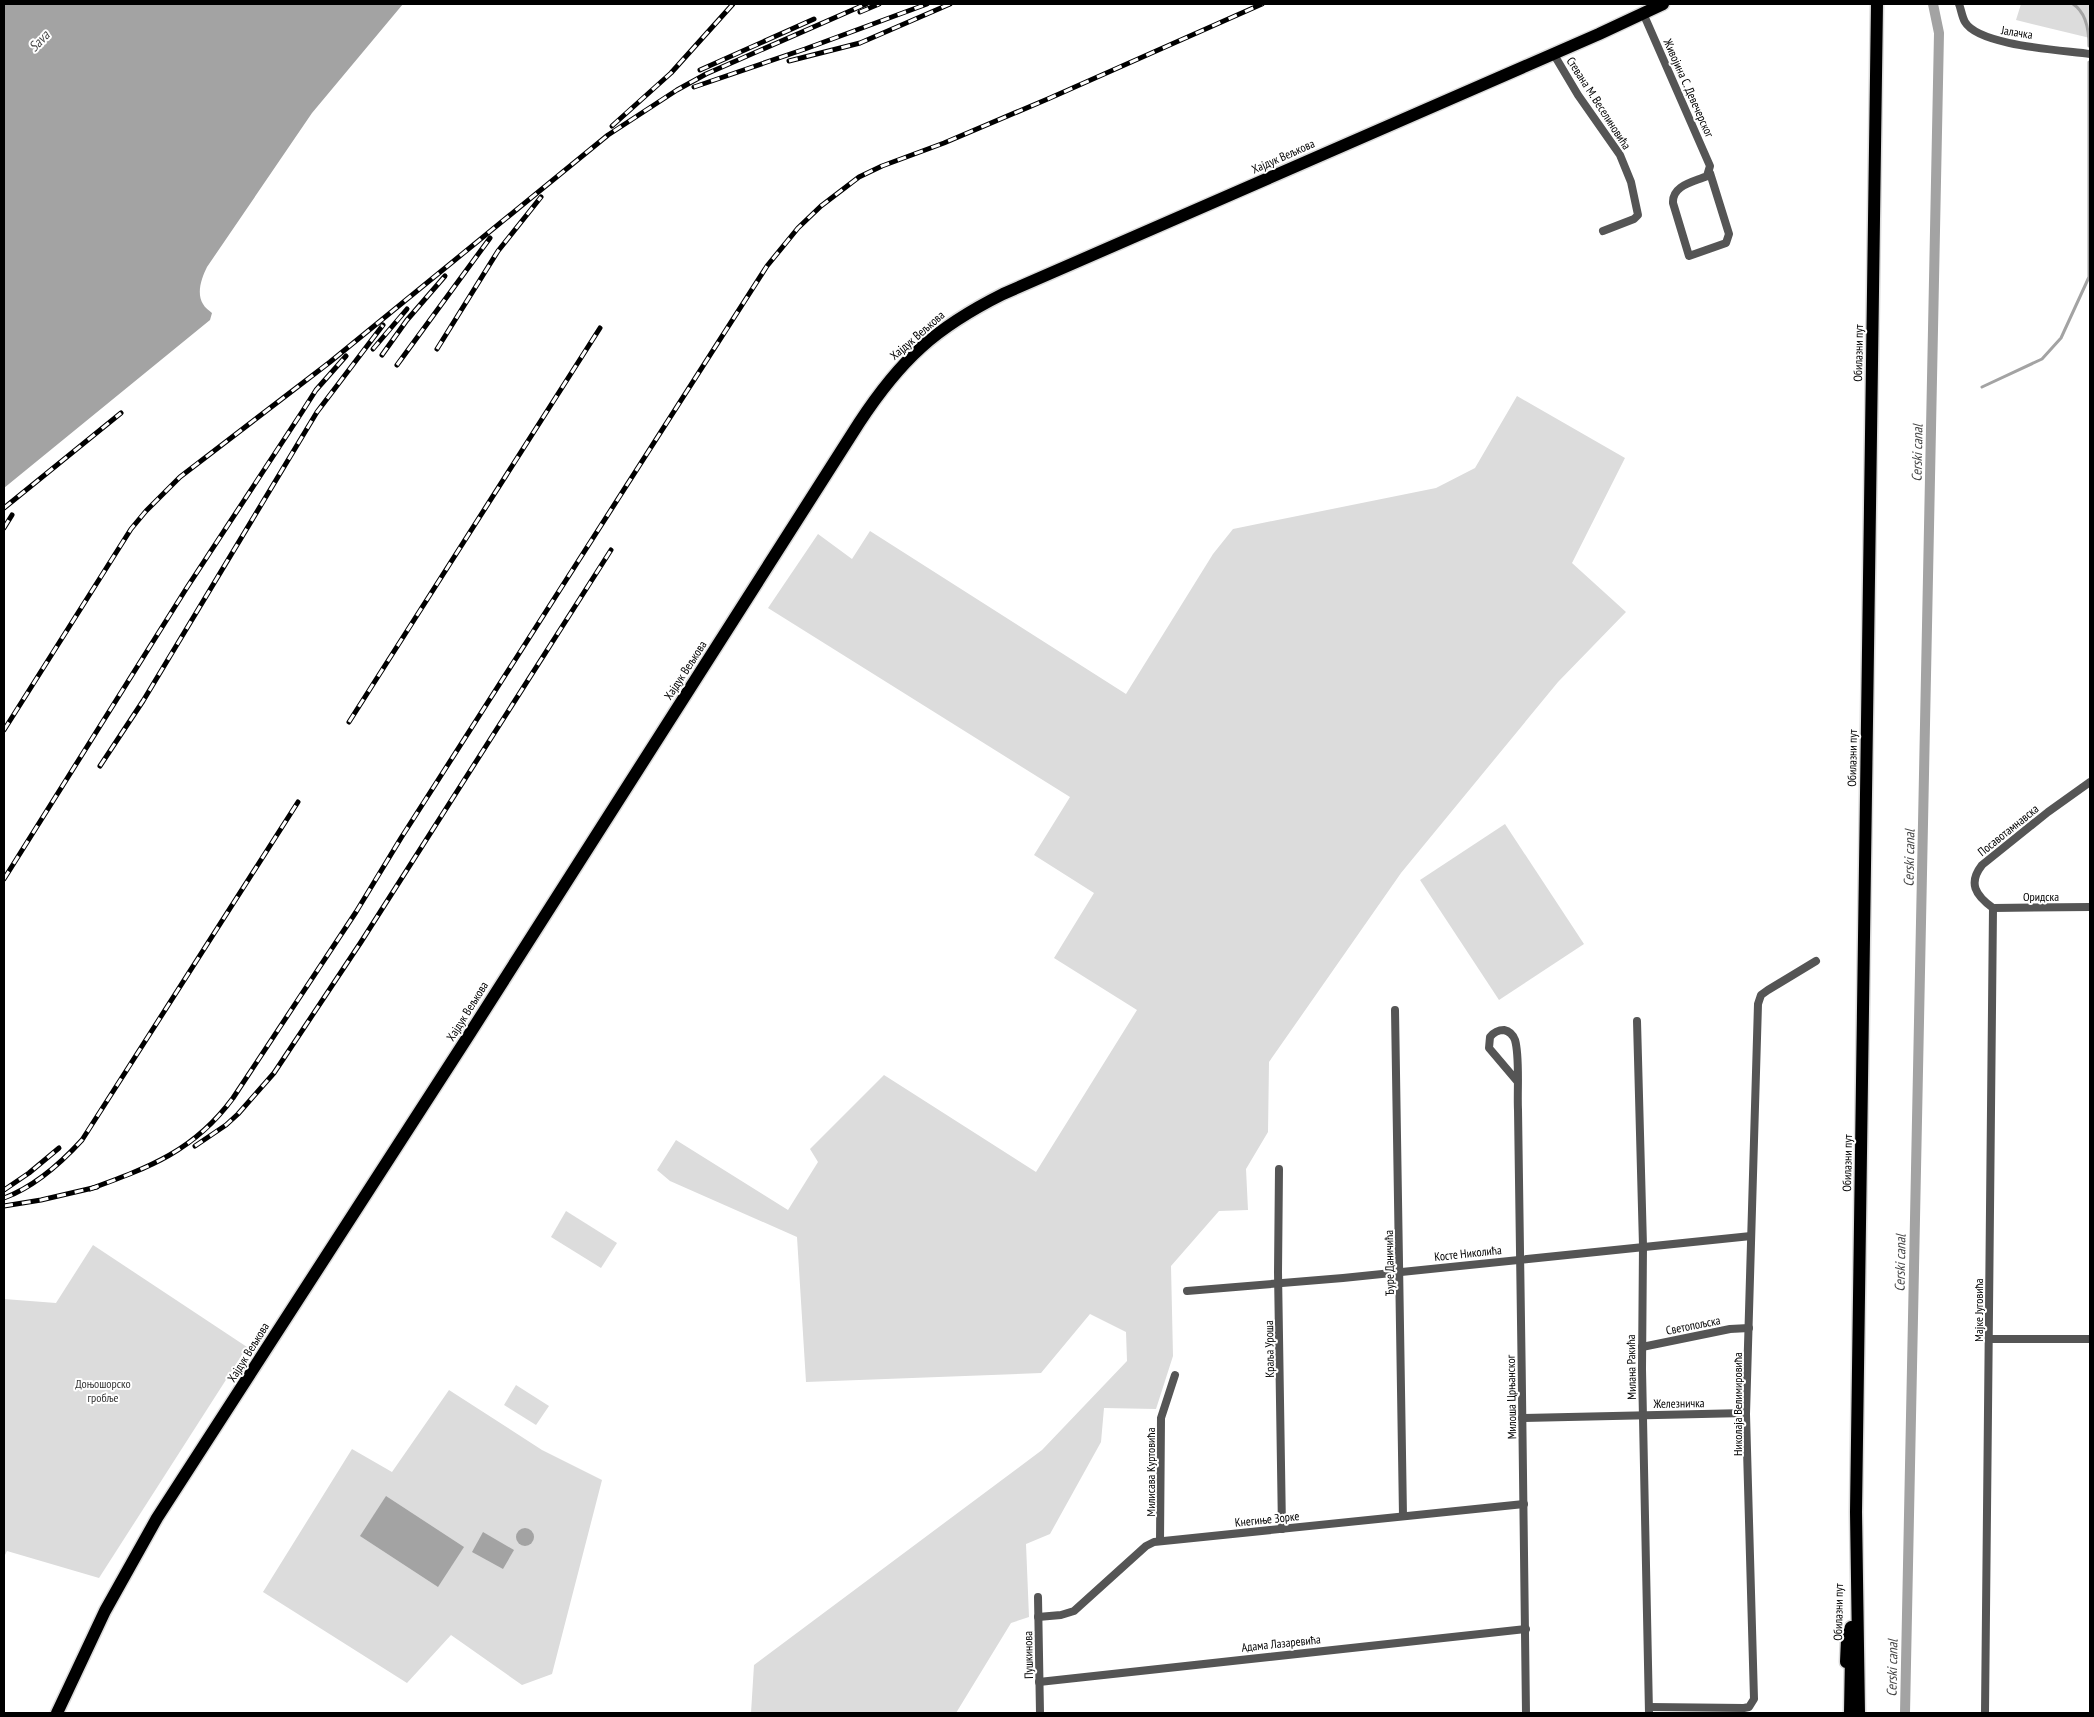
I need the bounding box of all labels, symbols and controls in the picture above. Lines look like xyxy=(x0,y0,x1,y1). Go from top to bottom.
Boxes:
street label: Јалачка xyxy=(1999,22,2034,42)
water label: Sava xyxy=(25,26,54,55)
street label: Живојина С. Девечерског xyxy=(1660,36,1718,140)
street label: Стевана М. Веселиновића xyxy=(1563,54,1635,152)
street label: Хајдук Вељкова xyxy=(1249,135,1317,177)
street label: Хајдук Вељкова xyxy=(887,307,947,363)
street label: Обилазни пут xyxy=(1850,324,1866,382)
water label: Cerski canal xyxy=(1908,422,1927,482)
street label: Хајдук Вељкова xyxy=(660,638,710,702)
street label: Обилазни пут xyxy=(1844,729,1860,787)
street label: Посавотамнавска xyxy=(1975,801,2042,859)
water label: Cerski canal xyxy=(1900,827,1919,887)
street label: Оридска xyxy=(2023,889,2059,904)
street label: Хајдук Вељкова xyxy=(443,978,491,1043)
street label: Обилазни пут xyxy=(1839,1134,1855,1192)
street label: Ђуре Даничића xyxy=(1381,1230,1397,1296)
water label: Cerski canal xyxy=(1891,1232,1910,1292)
street label: Косте Николића xyxy=(1434,1242,1503,1264)
street label: Мајке Југовића xyxy=(1971,1278,1986,1342)
street label: Светопољска xyxy=(1664,1312,1722,1338)
street label: Хајдук Вељкова xyxy=(224,1319,272,1384)
street label: Краља Уроша xyxy=(1261,1320,1277,1378)
street label: Милана Ракића xyxy=(1623,1334,1639,1400)
street label: Николаја Велимировића xyxy=(1730,1352,1745,1456)
street label: Милоша Црњанског xyxy=(1503,1354,1519,1439)
park label: Доњошорско гробље xyxy=(75,1376,131,1405)
street label: Железничка xyxy=(1652,1395,1705,1411)
street label: Милисава Куртовића xyxy=(1143,1427,1158,1516)
street label: Кнегиње Зорке xyxy=(1234,1508,1300,1530)
street label: Обилазни пут xyxy=(1830,1583,1846,1641)
street label: Пушкинова xyxy=(1020,1631,1036,1679)
street label: Адама Лазаревића xyxy=(1241,1631,1322,1655)
water label: Cerski canal xyxy=(1883,1637,1902,1697)

